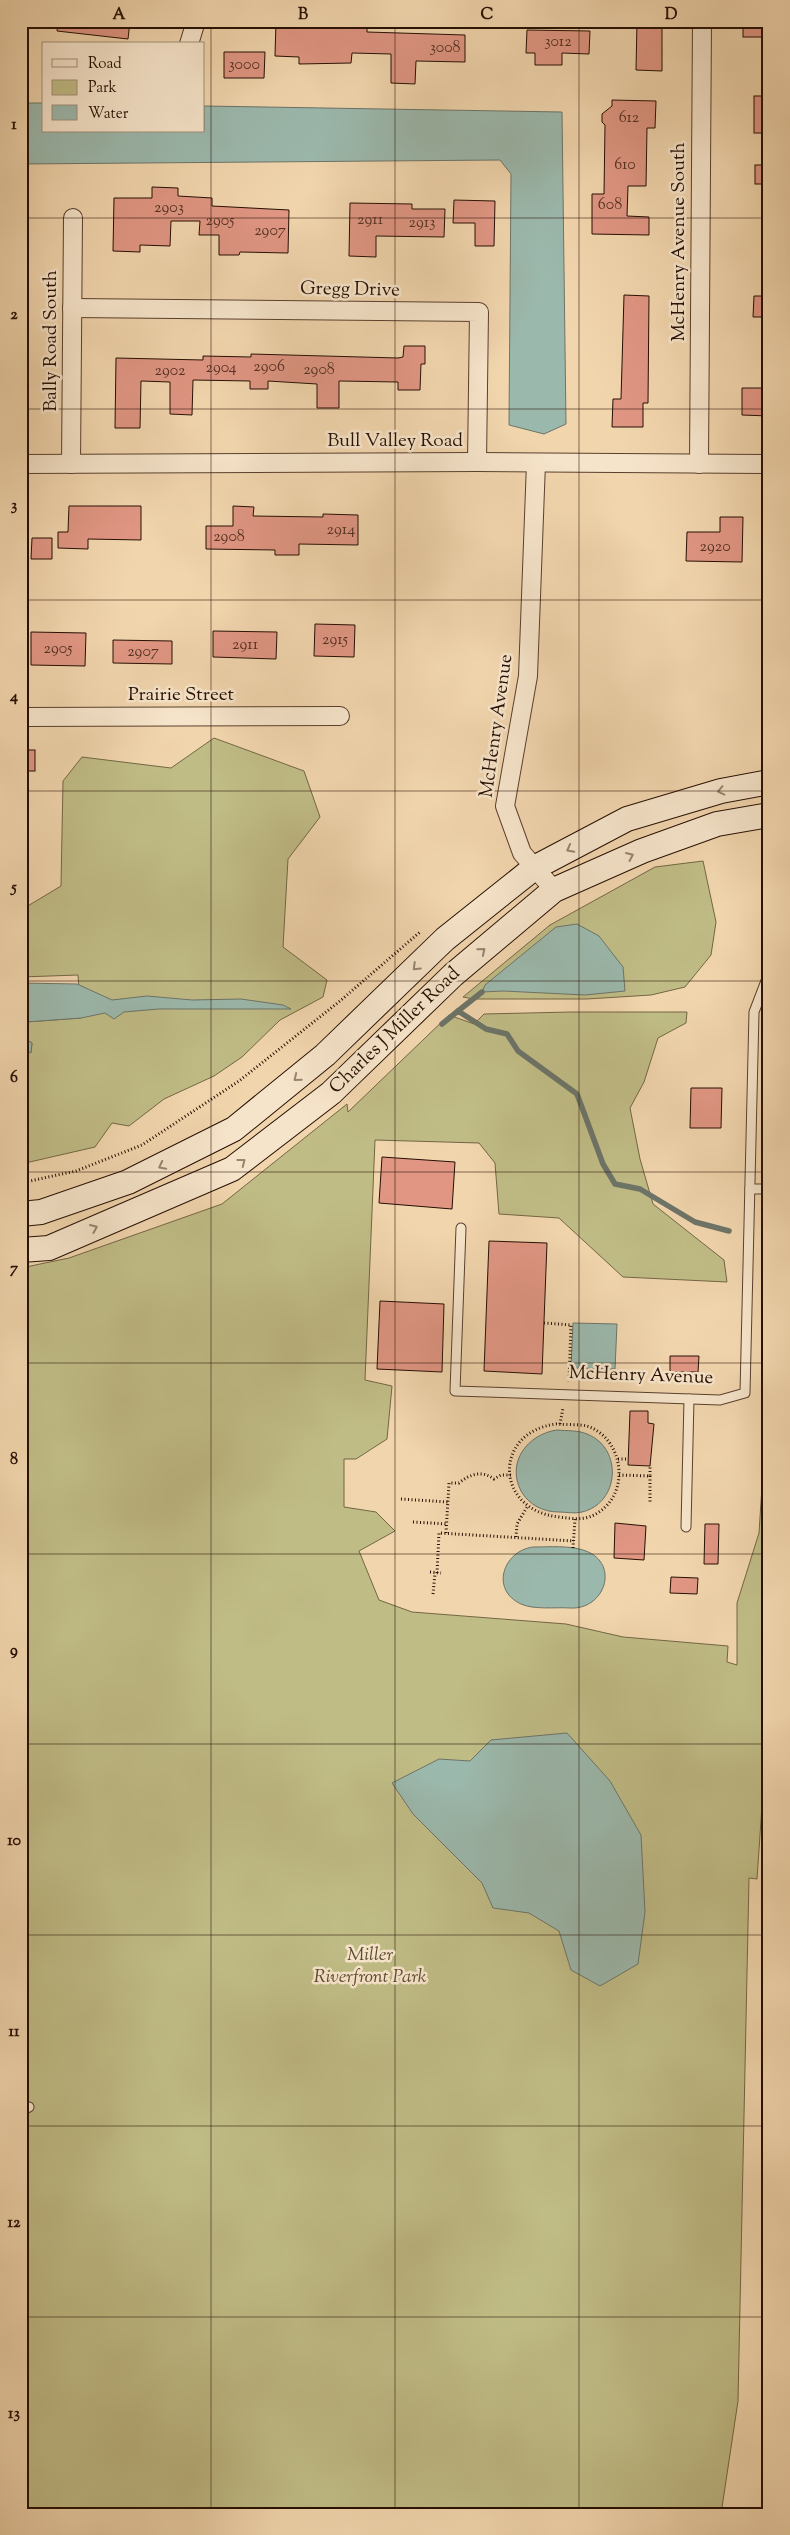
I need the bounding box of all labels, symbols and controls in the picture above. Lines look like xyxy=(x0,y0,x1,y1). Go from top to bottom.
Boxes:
text: A xyxy=(113,4,126,27)
text: B xyxy=(298,4,308,27)
text: C xyxy=(481,4,494,27)
text: D xyxy=(665,4,678,27)
house number: 3012 xyxy=(544,31,572,54)
house number: 3008 xyxy=(429,37,461,60)
legend xyxy=(42,42,205,132)
text: Road xyxy=(88,54,122,75)
house number: 3000 xyxy=(228,54,260,77)
text: Park xyxy=(88,78,117,99)
text: Water xyxy=(88,104,129,125)
house number: 612 xyxy=(619,107,640,130)
text: 1 xyxy=(11,114,17,137)
street label: McHenry Avenue South xyxy=(666,142,693,342)
house number: 610 xyxy=(614,154,636,177)
house number: 608 xyxy=(598,194,622,217)
house number: 2903 xyxy=(154,197,184,220)
house number: 2911 xyxy=(357,209,384,232)
house number: 2905 xyxy=(205,210,235,233)
house number: 2913 xyxy=(408,212,436,235)
house number: 2907 xyxy=(254,220,286,243)
street label: Bally Road South xyxy=(38,270,65,412)
street label: Gregg Drive xyxy=(300,276,400,304)
text: 2 xyxy=(10,304,18,327)
house number: 2906 xyxy=(253,356,285,379)
house number: 2904 xyxy=(205,357,237,380)
house number: 2908 xyxy=(303,359,335,382)
house number: 2902 xyxy=(154,360,186,383)
street label: Bull Valley Road xyxy=(327,428,463,455)
text: 3 xyxy=(11,495,18,518)
house number: 2914 xyxy=(327,519,355,542)
house number: 2908 xyxy=(213,526,245,549)
house number: 2920 xyxy=(699,536,731,559)
house number: 2915 xyxy=(322,629,349,652)
house number: 2911 xyxy=(232,634,259,657)
house number: 2905 xyxy=(43,638,73,661)
house number: 2907 xyxy=(127,641,159,664)
street label: McHenry Avenue xyxy=(474,652,520,800)
street label: Prairie Street xyxy=(128,682,235,709)
text: 4 xyxy=(9,686,18,709)
one-way arrow xyxy=(716,785,725,796)
one-way arrow xyxy=(566,843,575,853)
one-way arrow xyxy=(625,851,634,862)
text: 5 xyxy=(9,877,17,900)
one-way arrow xyxy=(476,948,485,956)
street label: Charles J Miller Road xyxy=(323,961,467,1101)
one-way arrow xyxy=(413,961,422,970)
text: 6 xyxy=(10,1067,18,1090)
one-way arrow xyxy=(294,1072,303,1081)
one-way arrow xyxy=(236,1159,245,1167)
one-way arrow xyxy=(158,1160,167,1170)
one-way arrow xyxy=(89,1224,98,1235)
text: 7 xyxy=(10,1258,19,1281)
street label: McHenry Avenue xyxy=(568,1360,714,1392)
text: 8 xyxy=(10,1449,18,1472)
text: 9 xyxy=(10,1640,18,1663)
text: 10 xyxy=(7,1830,21,1853)
park label: Miller Riverfront Park xyxy=(314,1942,427,1991)
text: 11 xyxy=(9,2021,20,2044)
text: 12 xyxy=(8,2212,21,2235)
text: 13 xyxy=(8,2403,20,2426)

